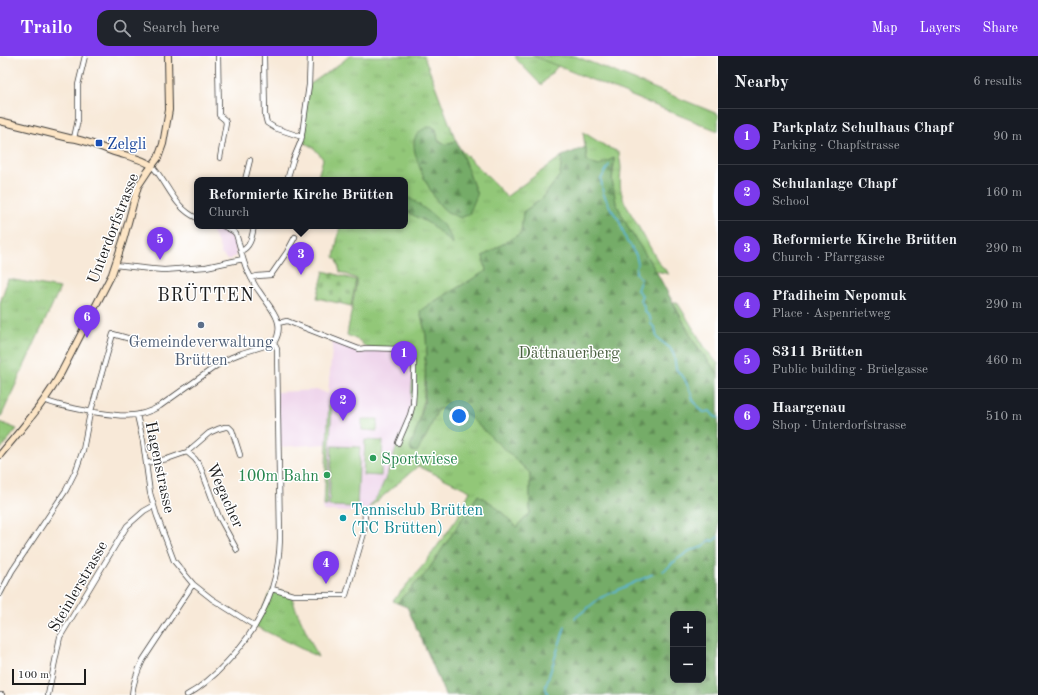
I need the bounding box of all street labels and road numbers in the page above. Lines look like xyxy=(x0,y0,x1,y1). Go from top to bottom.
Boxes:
street label: Unterdorfstrasse xyxy=(85,171,142,286)
street label: Hagenstrasse xyxy=(142,420,177,515)
street label: Wegacher xyxy=(203,461,246,531)
street label: Steinlerstrasse xyxy=(46,539,111,635)

